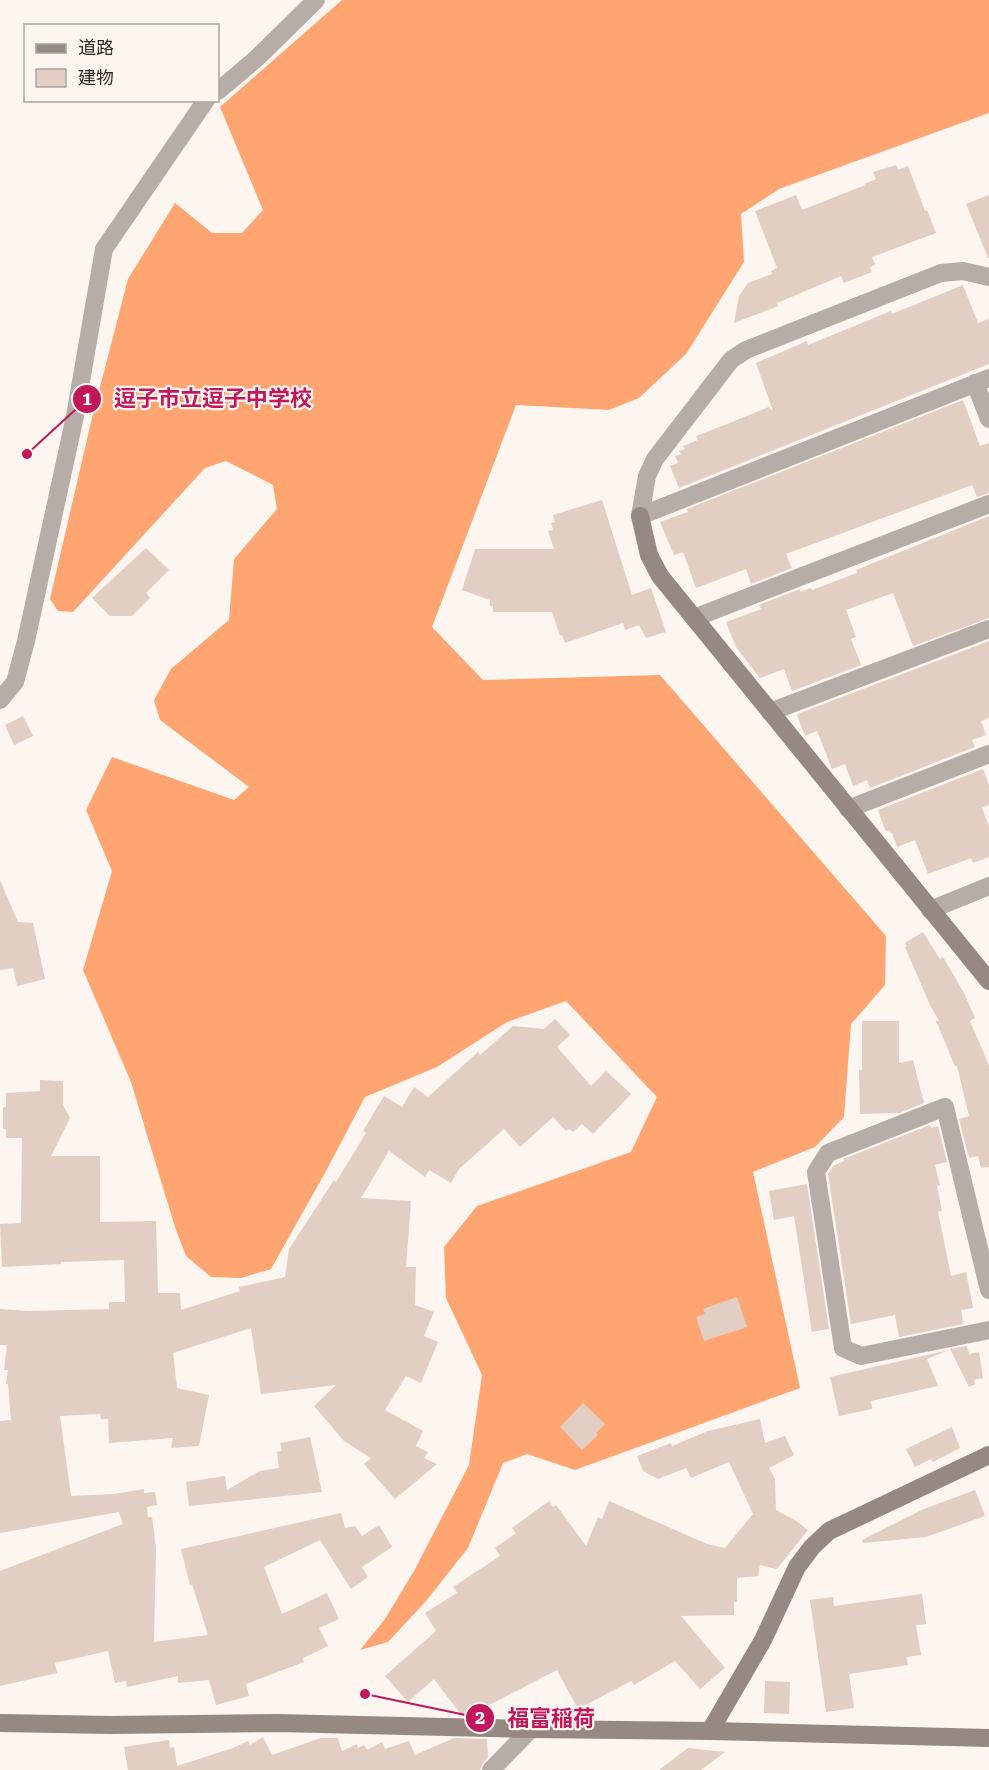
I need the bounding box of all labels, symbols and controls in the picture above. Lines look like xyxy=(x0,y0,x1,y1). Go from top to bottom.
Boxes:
legend xyxy=(24,24,219,102)
text: 道路 xyxy=(78,37,114,58)
text: 建物 xyxy=(78,67,114,88)
callout: 逗子市立逗子中学校 xyxy=(72,379,324,419)
text: 逗子市立逗子中学校 xyxy=(114,386,312,411)
text: 1 xyxy=(82,388,92,409)
callout: 福富稲荷 xyxy=(465,1698,607,1738)
text: 福富稲荷 xyxy=(507,1706,595,1731)
text: 2 xyxy=(475,1707,485,1728)

